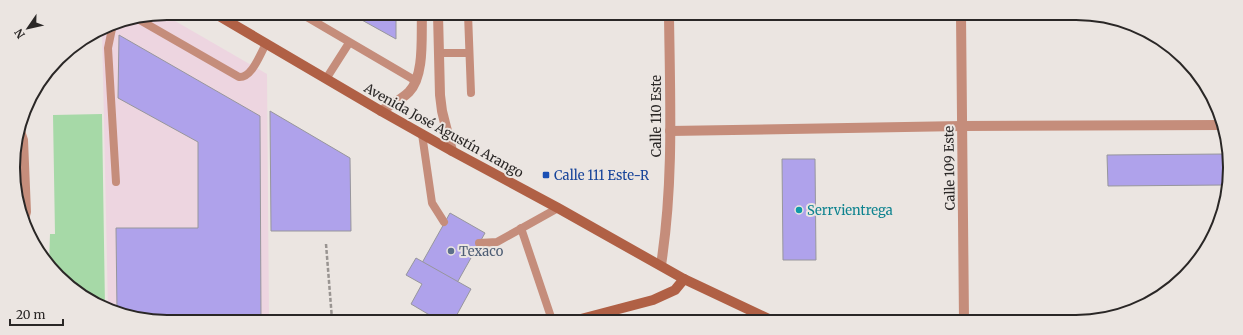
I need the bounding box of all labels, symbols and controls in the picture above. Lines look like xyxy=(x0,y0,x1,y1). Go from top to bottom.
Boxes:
north arrow xyxy=(8,8,48,48)
text: N xyxy=(11,26,28,41)
street label: Calle 110 Este xyxy=(648,75,665,157)
street label: Avenida José Agustín Arango xyxy=(360,79,527,182)
street label: Calle 109 Este xyxy=(940,125,959,210)
place label: Calle 111 Este-R xyxy=(554,167,649,184)
marker: Calle 111 Este-R xyxy=(541,170,551,180)
place label: Serrvientrega xyxy=(807,202,893,219)
marker: Serrvientrega xyxy=(794,205,804,215)
place label: Texaco xyxy=(459,243,504,260)
marker: Texaco xyxy=(446,246,456,256)
scale bar xyxy=(10,301,63,327)
text: 20 m xyxy=(16,307,45,322)

